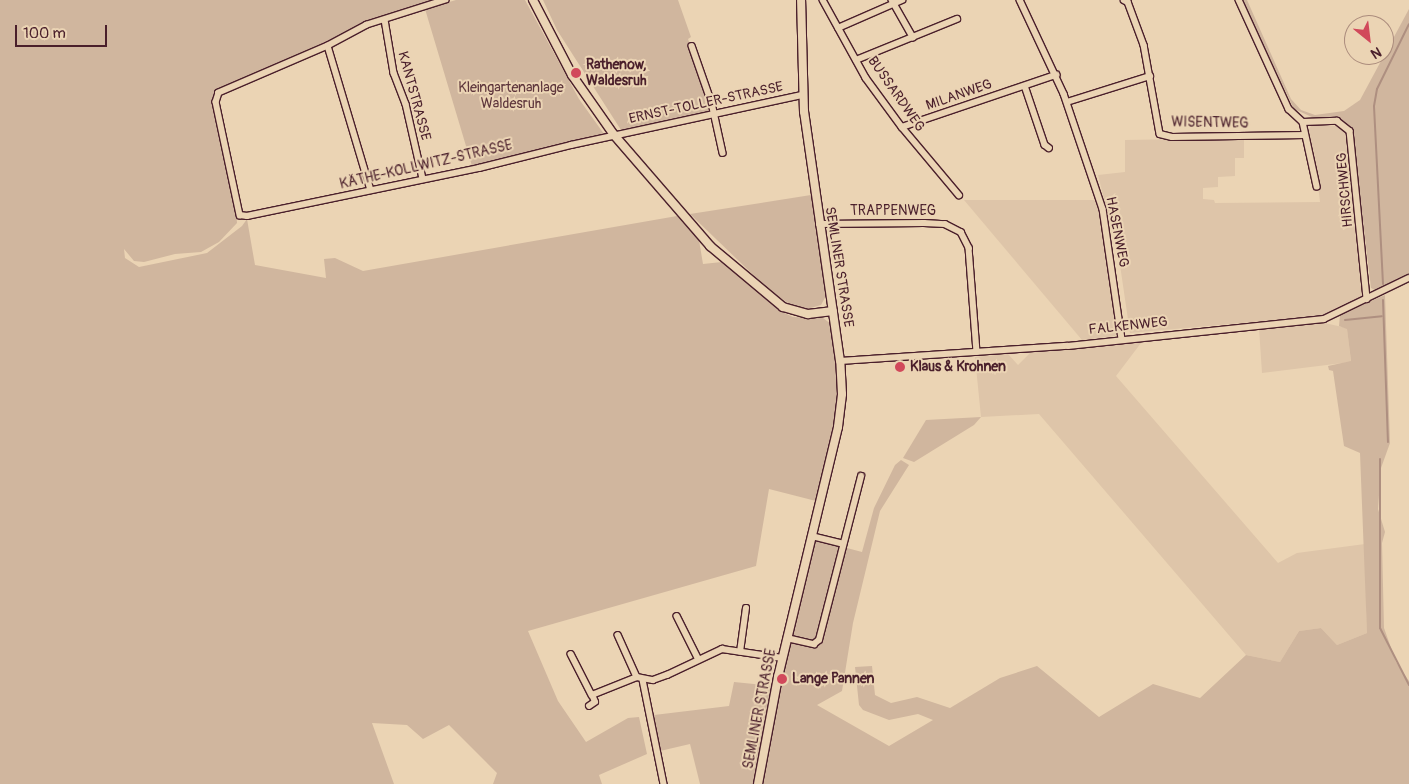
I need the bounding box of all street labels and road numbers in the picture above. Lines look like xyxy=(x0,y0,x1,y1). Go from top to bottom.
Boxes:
street label: KANTSTRASSE xyxy=(394,50,434,142)
street label: BUSSARDWEG xyxy=(864,53,928,135)
street label: MILANWEG xyxy=(924,76,994,114)
street label: ERNST-TOLLER-STRASSE xyxy=(627,78,785,128)
street label: WISENTWEG xyxy=(1171,114,1249,132)
street label: KÄTHE-KOLLWITZ-STRASSE xyxy=(338,137,514,193)
street label: HIRSCHWEG xyxy=(1333,152,1357,228)
street label: HASENWEG xyxy=(1102,195,1132,269)
street label: TRAPPENWEG xyxy=(850,203,936,219)
street label: SEMLINER STRASSE xyxy=(821,205,857,329)
street label: FALKENWEG xyxy=(1088,313,1168,339)
street label: SEMLINER STRASSE xyxy=(740,648,780,770)

